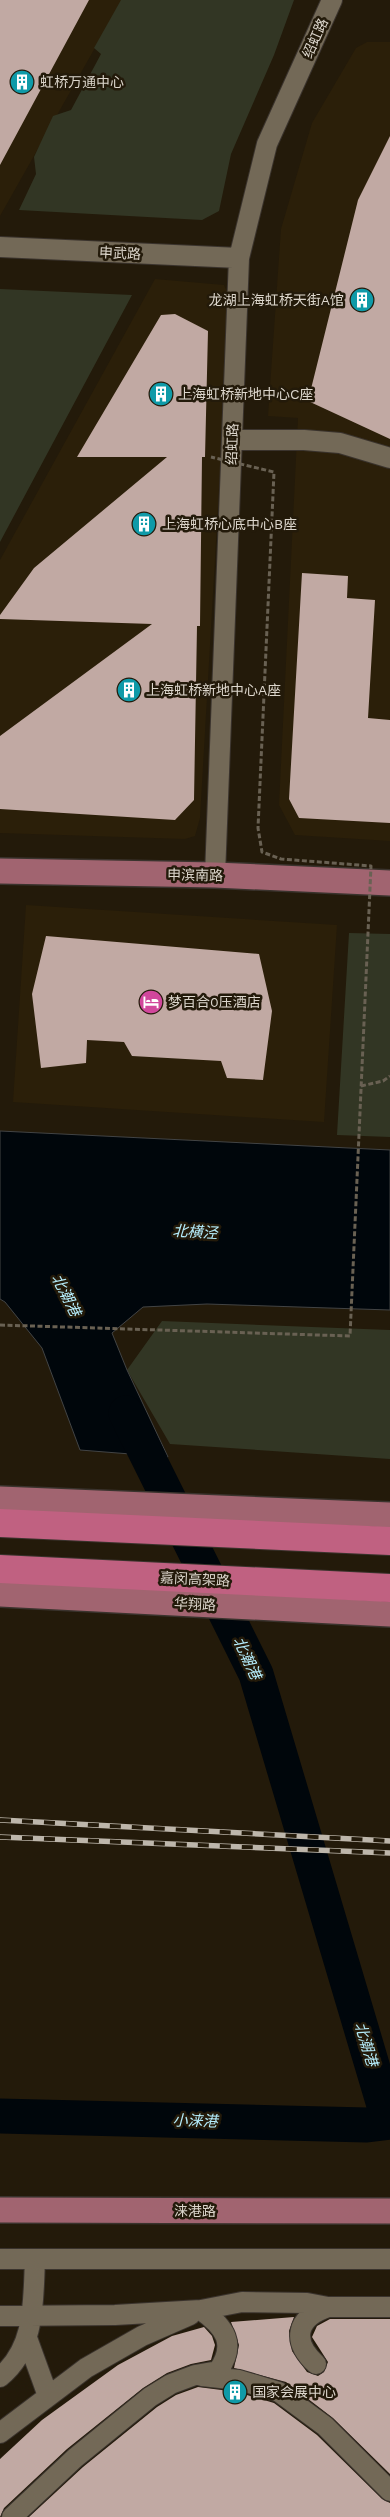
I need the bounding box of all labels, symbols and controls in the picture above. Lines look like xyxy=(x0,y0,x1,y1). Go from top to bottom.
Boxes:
street label: 绍虹路 xyxy=(299,16,331,60)
building icon: 虹桥万通中心 xyxy=(9,69,35,95)
place label: 虹桥万通中心 xyxy=(40,74,124,90)
street label: 申武路 xyxy=(99,244,141,262)
building icon: 龙湖上海虹桥天街A馆 xyxy=(349,287,375,313)
place label: 龙湖上海虹桥天街A馆 xyxy=(209,292,344,308)
building icon: 上海虹桥新地中心C座 xyxy=(148,381,174,407)
place label: 上海虹桥新地中心C座 xyxy=(178,386,314,402)
street label: 绍虹路 xyxy=(223,423,241,465)
building icon: 上海虹桥心底中心B座 xyxy=(131,511,157,537)
place label: 上海虹桥心底中心B座 xyxy=(162,516,297,532)
building icon: 上海虹桥新地中心A座 xyxy=(116,677,142,703)
place label: 上海虹桥新地中心A座 xyxy=(146,682,281,698)
street label: 申滨南路 xyxy=(167,867,223,883)
hotel icon: 梦百合0压酒店 xyxy=(138,989,164,1015)
place label: 梦百合0压酒店 xyxy=(168,994,261,1010)
water label: 北横泾 xyxy=(172,1222,220,1242)
water label: 北潮港 xyxy=(48,1271,85,1321)
street label: 嘉闵高架路 xyxy=(160,1569,230,1589)
street label: 华翔路 xyxy=(174,1595,216,1613)
water label: 北潮港 xyxy=(229,1634,266,1684)
water label: 北潮港 xyxy=(351,2020,382,2070)
water label: 小涞港 xyxy=(172,2112,220,2130)
street label: 涞港路 xyxy=(174,2203,216,2219)
building icon: 国家会展中心 xyxy=(222,2379,248,2405)
place label: 国家会展中心 xyxy=(252,2384,336,2400)

